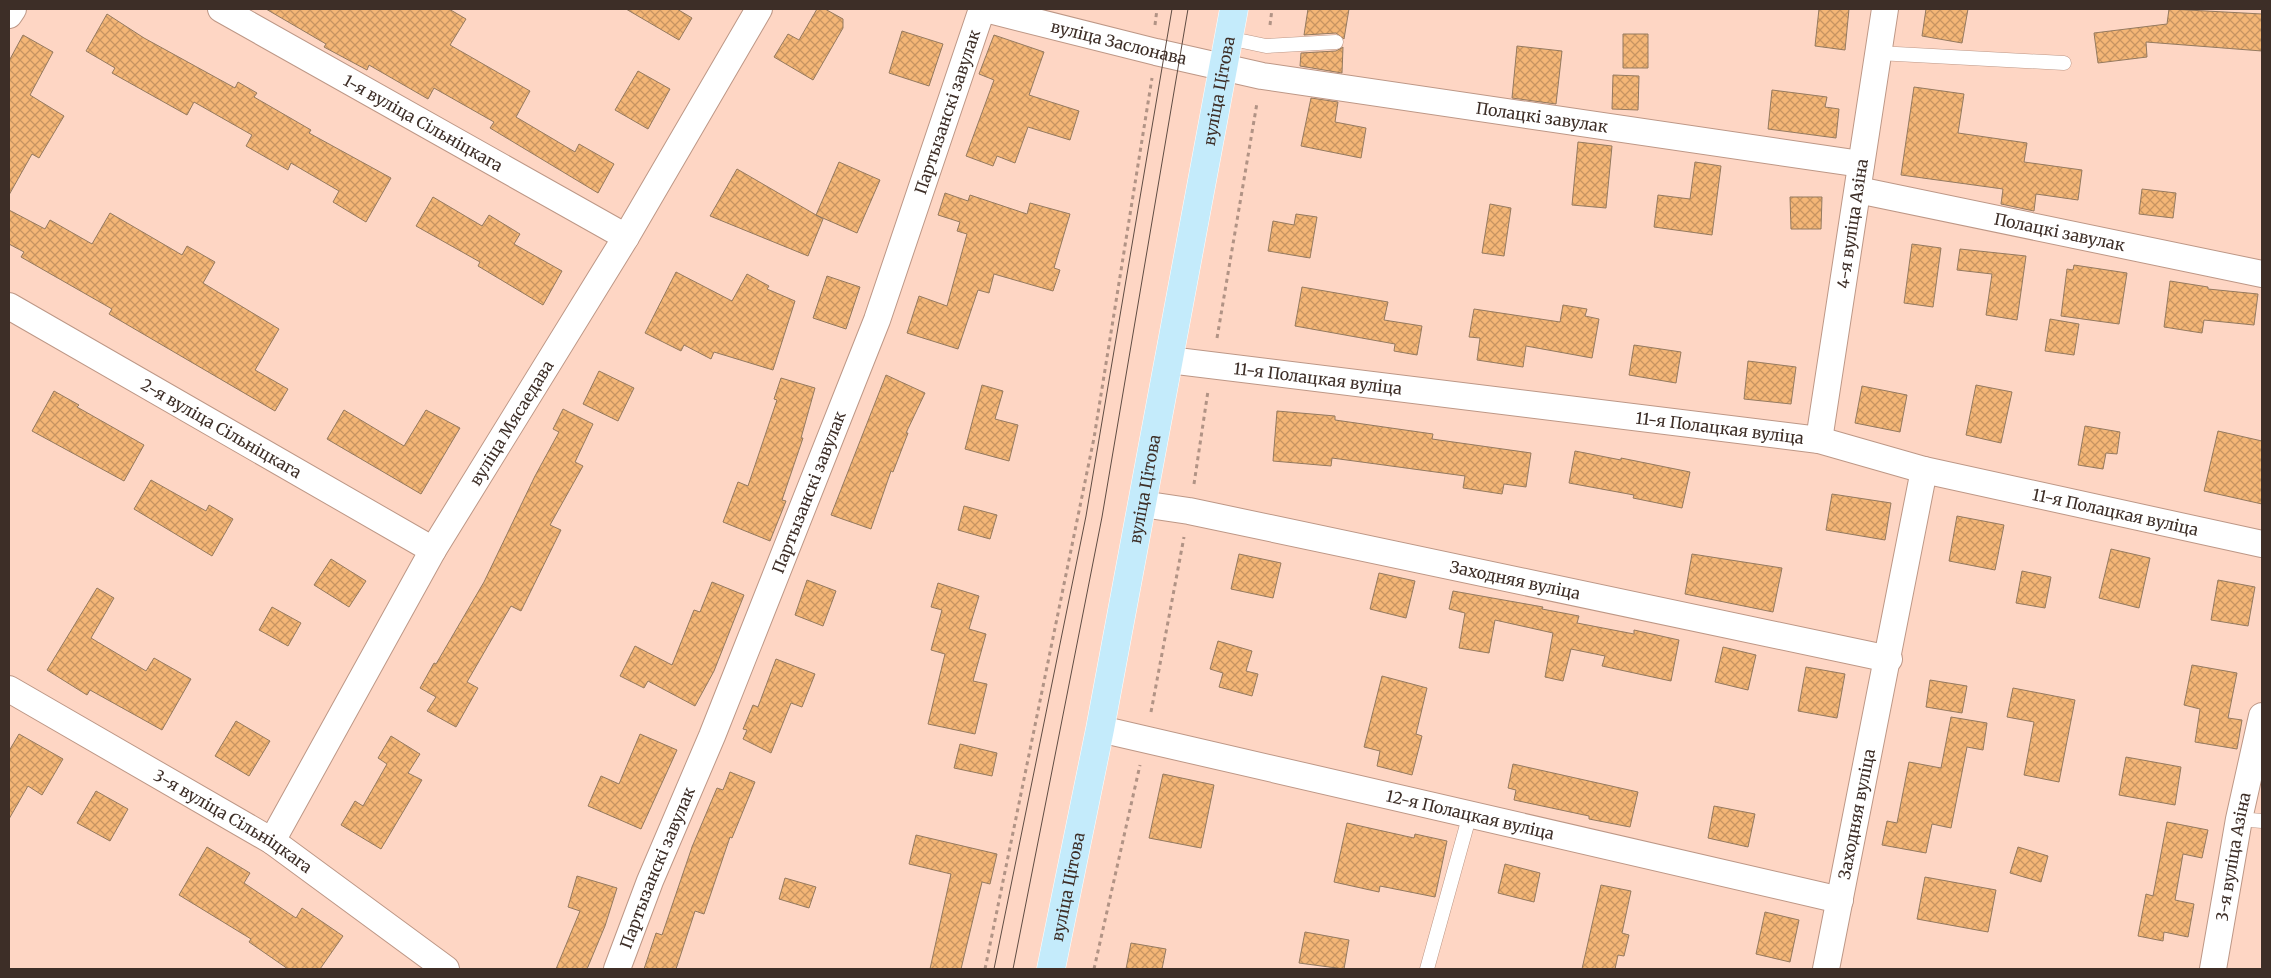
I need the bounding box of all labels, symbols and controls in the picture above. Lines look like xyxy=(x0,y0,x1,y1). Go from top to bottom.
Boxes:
street label: вуліца Заслонава xyxy=(1049,16,1189,69)
street label: Партызанскі завулак xyxy=(910,27,984,197)
street label: вуліца Цітова xyxy=(1199,34,1239,147)
street label: 1-я вуліца Сільніцкага xyxy=(340,70,507,176)
street label: Полацкі завулак xyxy=(1475,98,1609,137)
street label: 4-я вуліца Азіна xyxy=(1832,157,1872,290)
street label: Полацкі завулак xyxy=(1992,209,2127,255)
street label: вуліца Мясаедава xyxy=(465,356,558,489)
street label: 11-я Полацкая вуліца xyxy=(1233,358,1404,399)
street label: 2-я вуліца Сільніцкага xyxy=(138,374,306,482)
street label: Партызанскі завулак xyxy=(768,408,850,576)
street label: 11-я Полацкая вуліца xyxy=(1635,408,1806,448)
street label: вуліца Цітова xyxy=(1125,432,1165,545)
street label: 11-я Полацкая вуліца xyxy=(2031,484,2201,540)
street label: Заходняя вуліца xyxy=(1448,556,1583,604)
street label: Заходняя вуліца xyxy=(1834,746,1879,881)
street label: 3-я вуліца Сільніцкага xyxy=(150,765,316,877)
street label: Партызанскі завулак xyxy=(616,784,699,951)
street label: 12-я Полацкая вуліца xyxy=(1384,785,1557,844)
street label: 3-я вуліца Азіна xyxy=(2211,790,2255,923)
street label: вуліца Цітова xyxy=(1047,830,1089,943)

